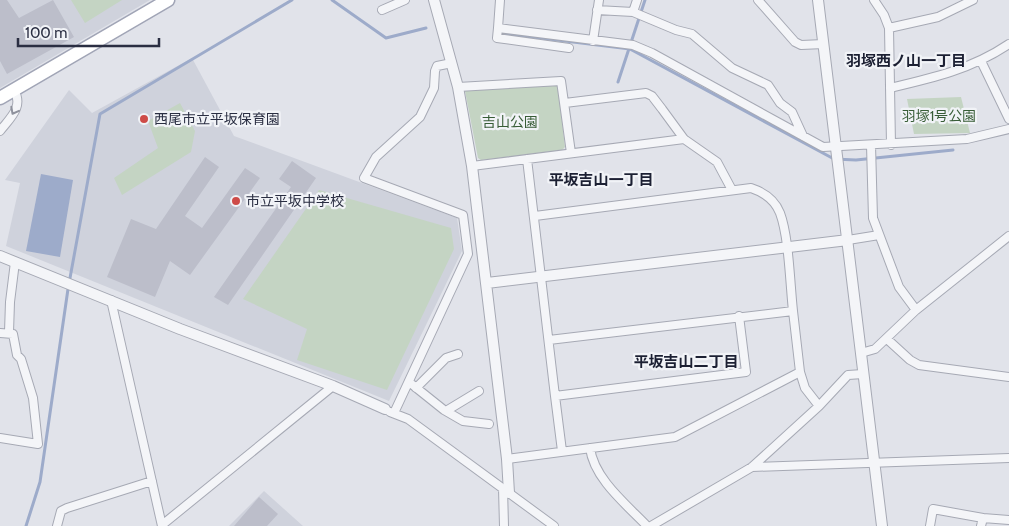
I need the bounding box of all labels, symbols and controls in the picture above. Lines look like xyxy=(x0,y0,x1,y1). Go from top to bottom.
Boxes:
scale bar xyxy=(18,15,159,47)
text: 100 m xyxy=(25,24,67,42)
district label: 羽塚西ノ山一丁目 xyxy=(846,52,966,70)
one-way arrow xyxy=(10,105,20,114)
park label: 羽塚1号公園 xyxy=(902,107,976,125)
place label: 西尾市立平坂保育園 xyxy=(154,110,280,128)
marker: 西尾市立平坂保育園 xyxy=(138,113,150,125)
park label: 吉山公園 xyxy=(482,113,538,131)
district label: 平坂吉山一丁目 xyxy=(548,171,654,189)
place label: 市立平坂中学校 xyxy=(246,192,344,210)
marker: 市立平坂中学校 xyxy=(230,195,242,207)
district label: 平坂吉山二丁目 xyxy=(633,353,739,371)

